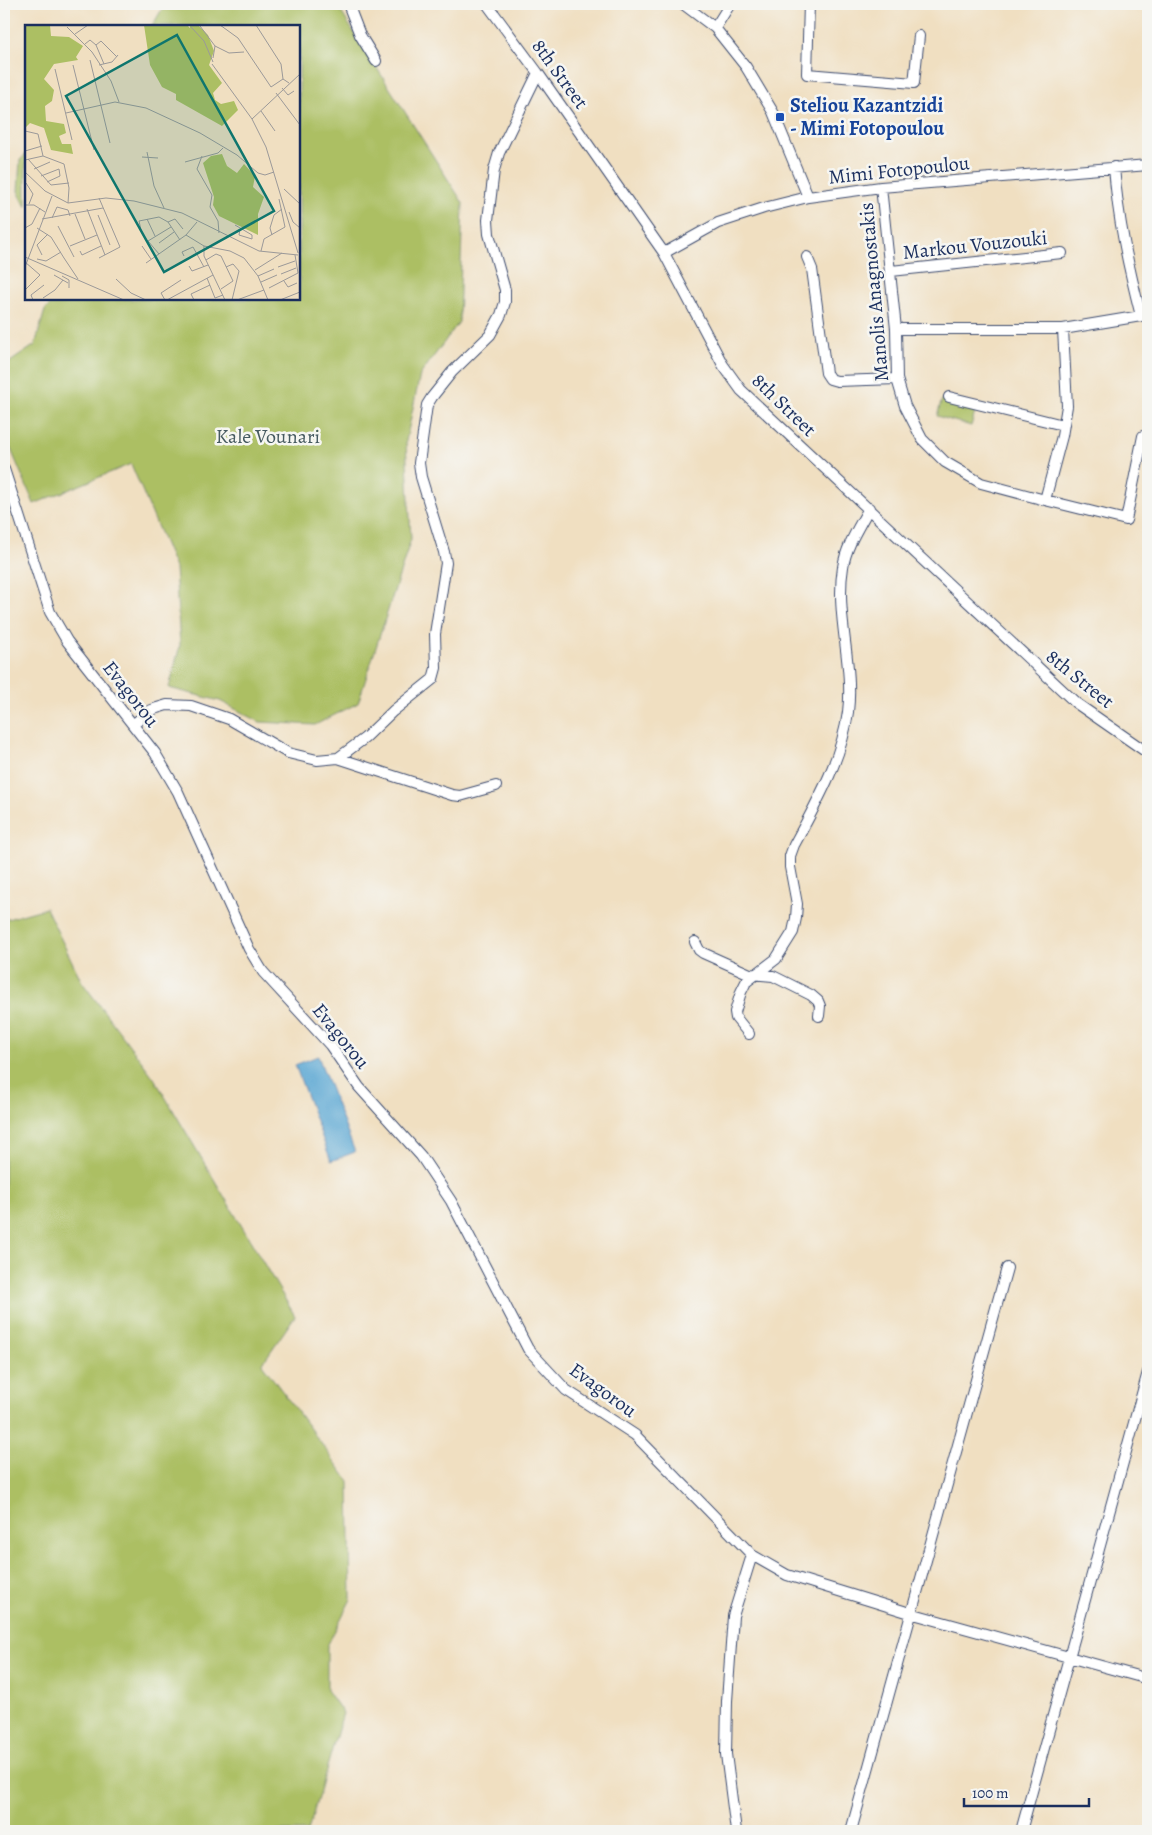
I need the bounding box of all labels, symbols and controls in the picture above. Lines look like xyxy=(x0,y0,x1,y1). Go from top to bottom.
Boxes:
inset map xyxy=(25,25,300,300)
street label: 8th Street xyxy=(526,34,595,115)
place label: Steliou Kazantzidi - Mimi Fotopoulou xyxy=(790,92,944,142)
marker: Steliou Kazantzidi - Mimi Fotopoulou xyxy=(774,111,786,123)
street label: Mimi Fotopoulou xyxy=(827,149,971,191)
street label: Manolis Anagnostakis xyxy=(853,201,895,383)
street label: Markou Vouzouki xyxy=(901,224,1049,266)
street label: 8th Street xyxy=(746,367,822,443)
park label: Kale Vounari xyxy=(216,423,320,450)
street label: 8th Street xyxy=(1040,643,1120,715)
street label: Evagorou xyxy=(97,655,166,733)
street label: Evagorou xyxy=(306,997,376,1075)
street label: Evagorou xyxy=(564,1356,642,1424)
scale bar xyxy=(964,1775,1090,1807)
text: 100 m xyxy=(972,1783,1009,1803)

